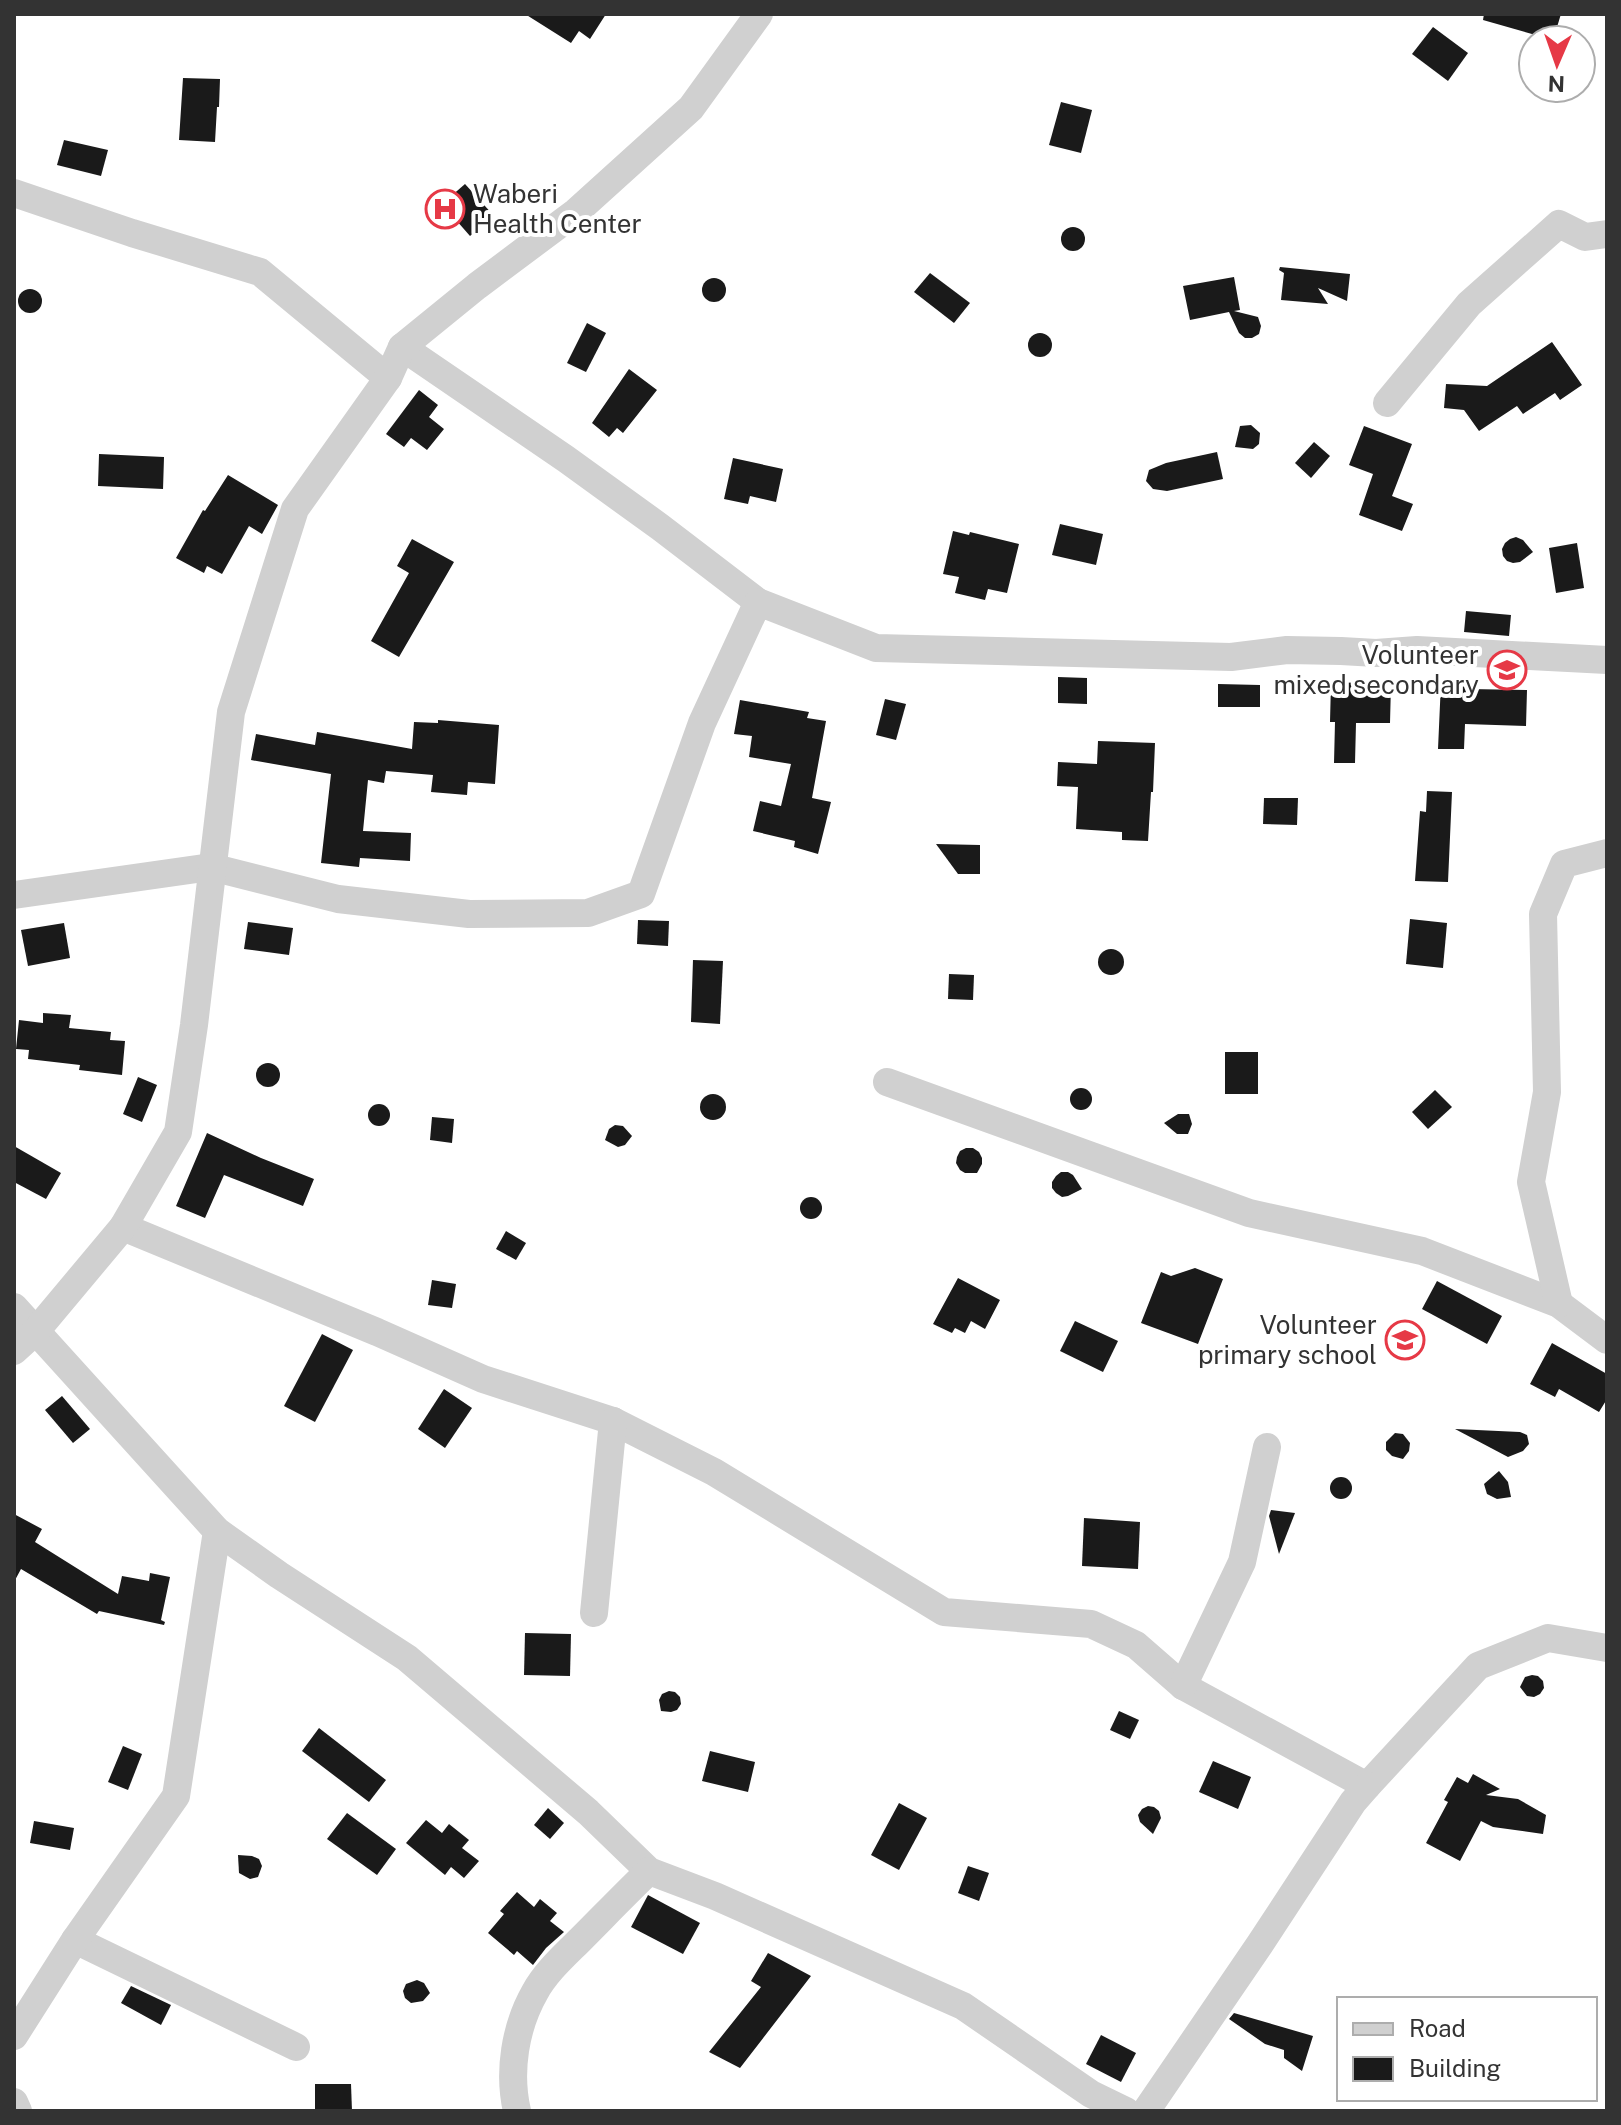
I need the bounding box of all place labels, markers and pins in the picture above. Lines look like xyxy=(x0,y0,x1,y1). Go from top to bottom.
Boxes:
place label: Waberi Health Center xyxy=(473,178,642,239)
hospital icon: Waberi Health Center xyxy=(424,188,466,230)
place label: Volunteer mixed secondary xyxy=(1273,639,1479,700)
school or university icon: Volunteer mixed secondary xyxy=(1486,649,1528,691)
place label: Volunteer primary school xyxy=(1198,1309,1377,1370)
school or university icon: Volunteer primary school xyxy=(1384,1319,1426,1361)

